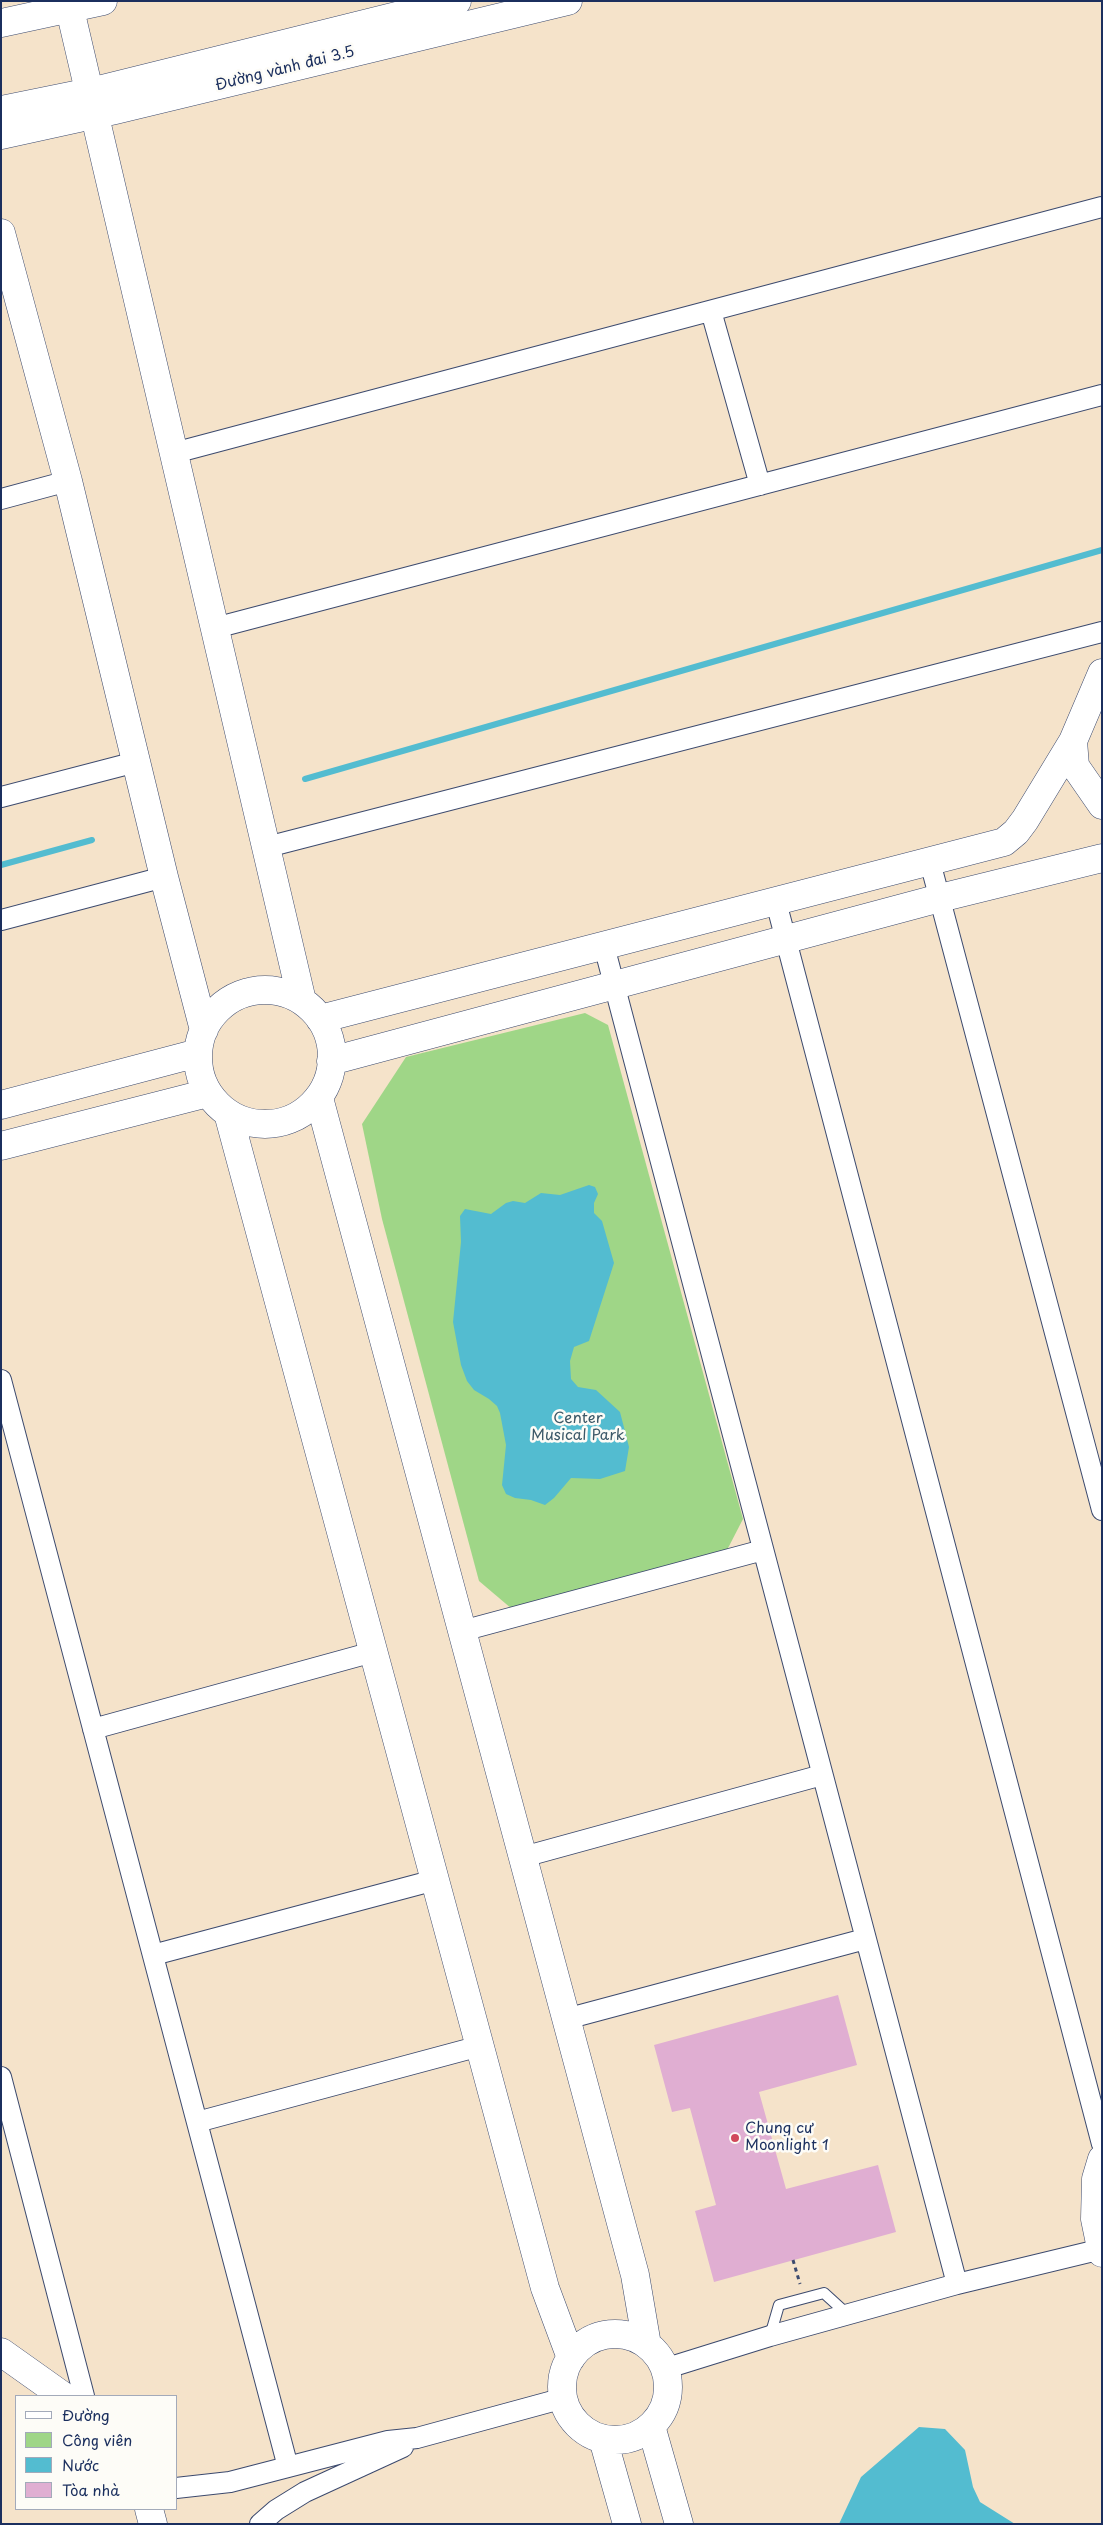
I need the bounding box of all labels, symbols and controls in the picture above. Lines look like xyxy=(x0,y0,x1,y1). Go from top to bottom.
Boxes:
street label: Đường vành đai 3.5 xyxy=(214,43,356,95)
park label: Center Musical Park xyxy=(531,1410,625,1445)
place label: Chung cư Moonlight 1 xyxy=(745,2120,829,2155)
marker: Chung cư Moonlight 1 xyxy=(729,2132,741,2144)
legend xyxy=(15,2395,178,2510)
text: Đường xyxy=(62,2403,110,2426)
text: Công viên xyxy=(62,2428,132,2451)
text: Nước xyxy=(62,2453,99,2476)
text: Tòa nhà xyxy=(62,2478,119,2501)

